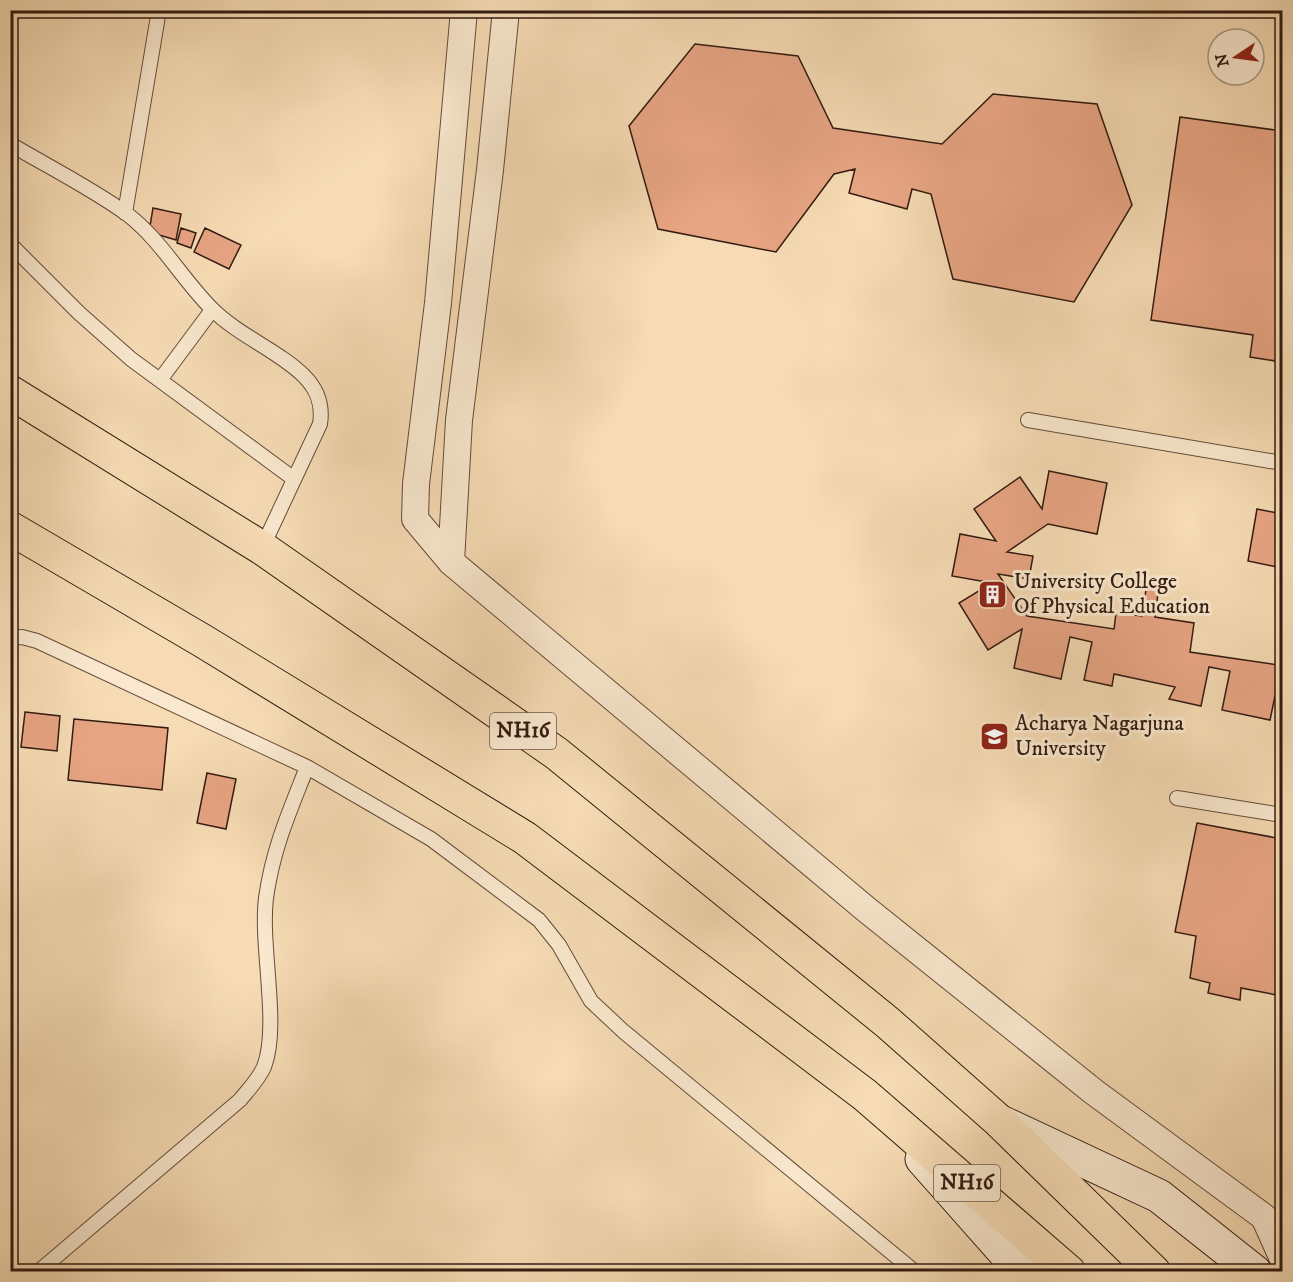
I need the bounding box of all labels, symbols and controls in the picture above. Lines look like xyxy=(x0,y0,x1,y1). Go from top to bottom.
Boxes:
north arrow xyxy=(1206,27,1266,87)
text: N xyxy=(1211,51,1234,69)
place label: University College Of Physical Education xyxy=(1014,568,1210,620)
building icon: University College Of Physical Education xyxy=(977,578,1009,610)
place label: Acharya Nagarjuna University xyxy=(1015,710,1185,762)
road number: NH16 xyxy=(490,713,556,749)
school or university icon: Acharya Nagarjuna University xyxy=(978,720,1010,752)
road number: NH16 xyxy=(934,1165,1000,1201)

